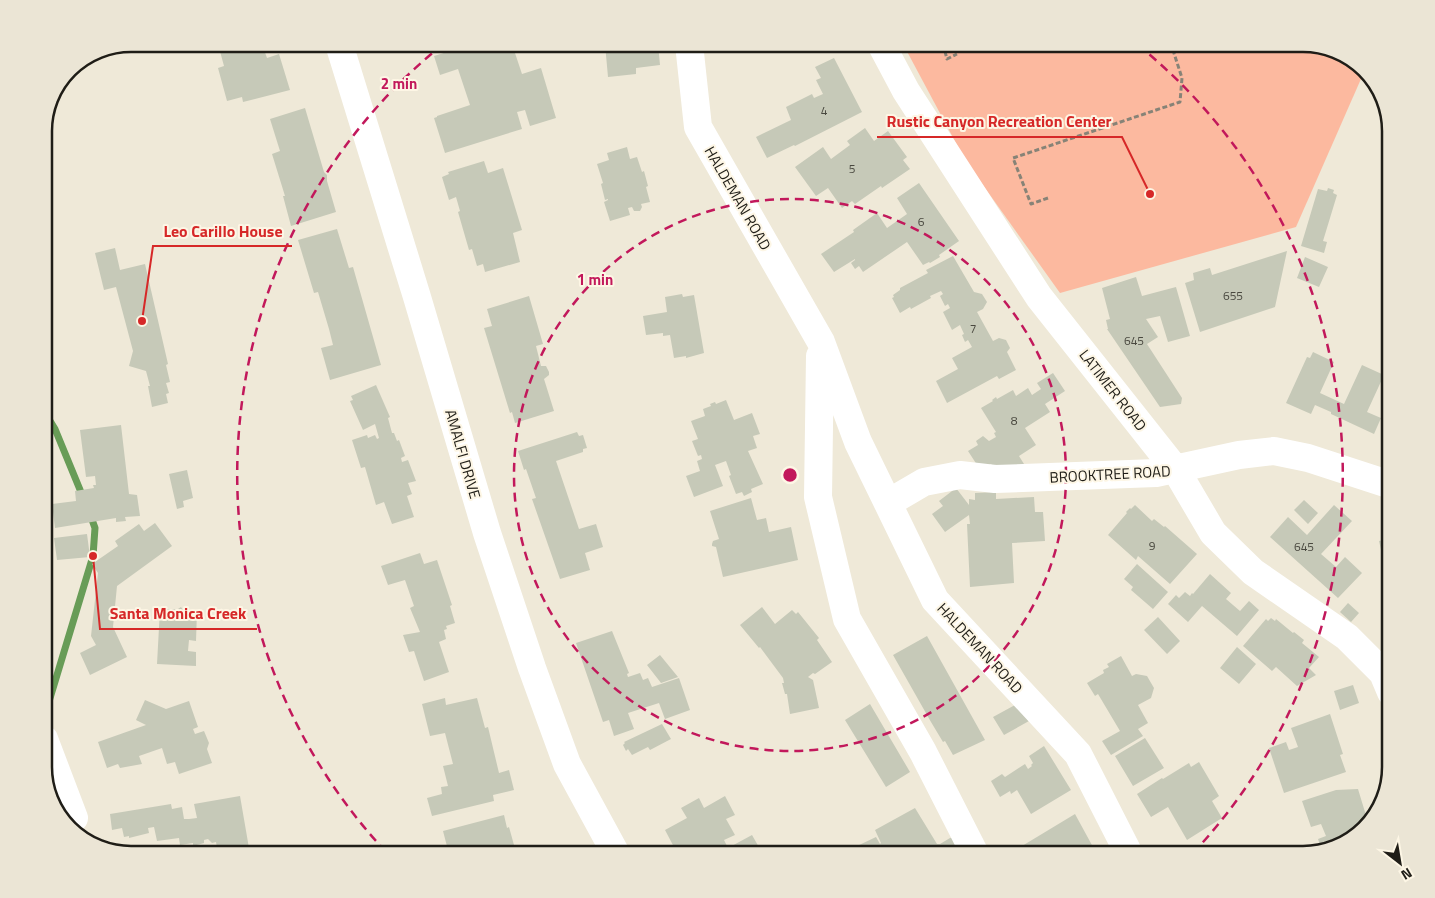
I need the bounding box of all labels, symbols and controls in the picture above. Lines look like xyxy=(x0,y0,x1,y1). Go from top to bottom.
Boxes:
text: 2 min xyxy=(381,72,417,95)
house number: 4 xyxy=(821,101,828,120)
callout: Rustic Canyon Recreation Center xyxy=(877,106,1122,137)
text: Rustic Canyon Recreation Center xyxy=(886,109,1112,133)
street label: HALDEMAN ROAD xyxy=(699,142,777,254)
house number: 5 xyxy=(849,159,856,178)
house number: 6 xyxy=(918,212,925,231)
callout: Leo Carillo House xyxy=(153,215,292,246)
text: Leo Carillo House xyxy=(163,219,283,243)
text: 1 min xyxy=(577,268,613,291)
house number: 655 xyxy=(1223,286,1243,305)
house number: 7 xyxy=(970,319,976,338)
house number: 645 xyxy=(1124,331,1144,350)
street label: LATIMER ROAD xyxy=(1074,344,1152,436)
street label: AMALFI DRIVE xyxy=(439,407,487,501)
house number: 8 xyxy=(1011,411,1018,430)
street label: BROOKTREE ROAD xyxy=(1049,459,1171,489)
centre of rings xyxy=(781,466,799,484)
house number: 9 xyxy=(1149,536,1156,555)
house number: 645 xyxy=(1294,537,1314,556)
street label: HALDEMAN ROAD xyxy=(932,597,1028,699)
callout: Santa Monica Creek xyxy=(100,598,257,629)
text: Santa Monica Creek xyxy=(110,601,247,625)
north arrow xyxy=(1375,838,1425,888)
text: N xyxy=(1397,863,1417,886)

